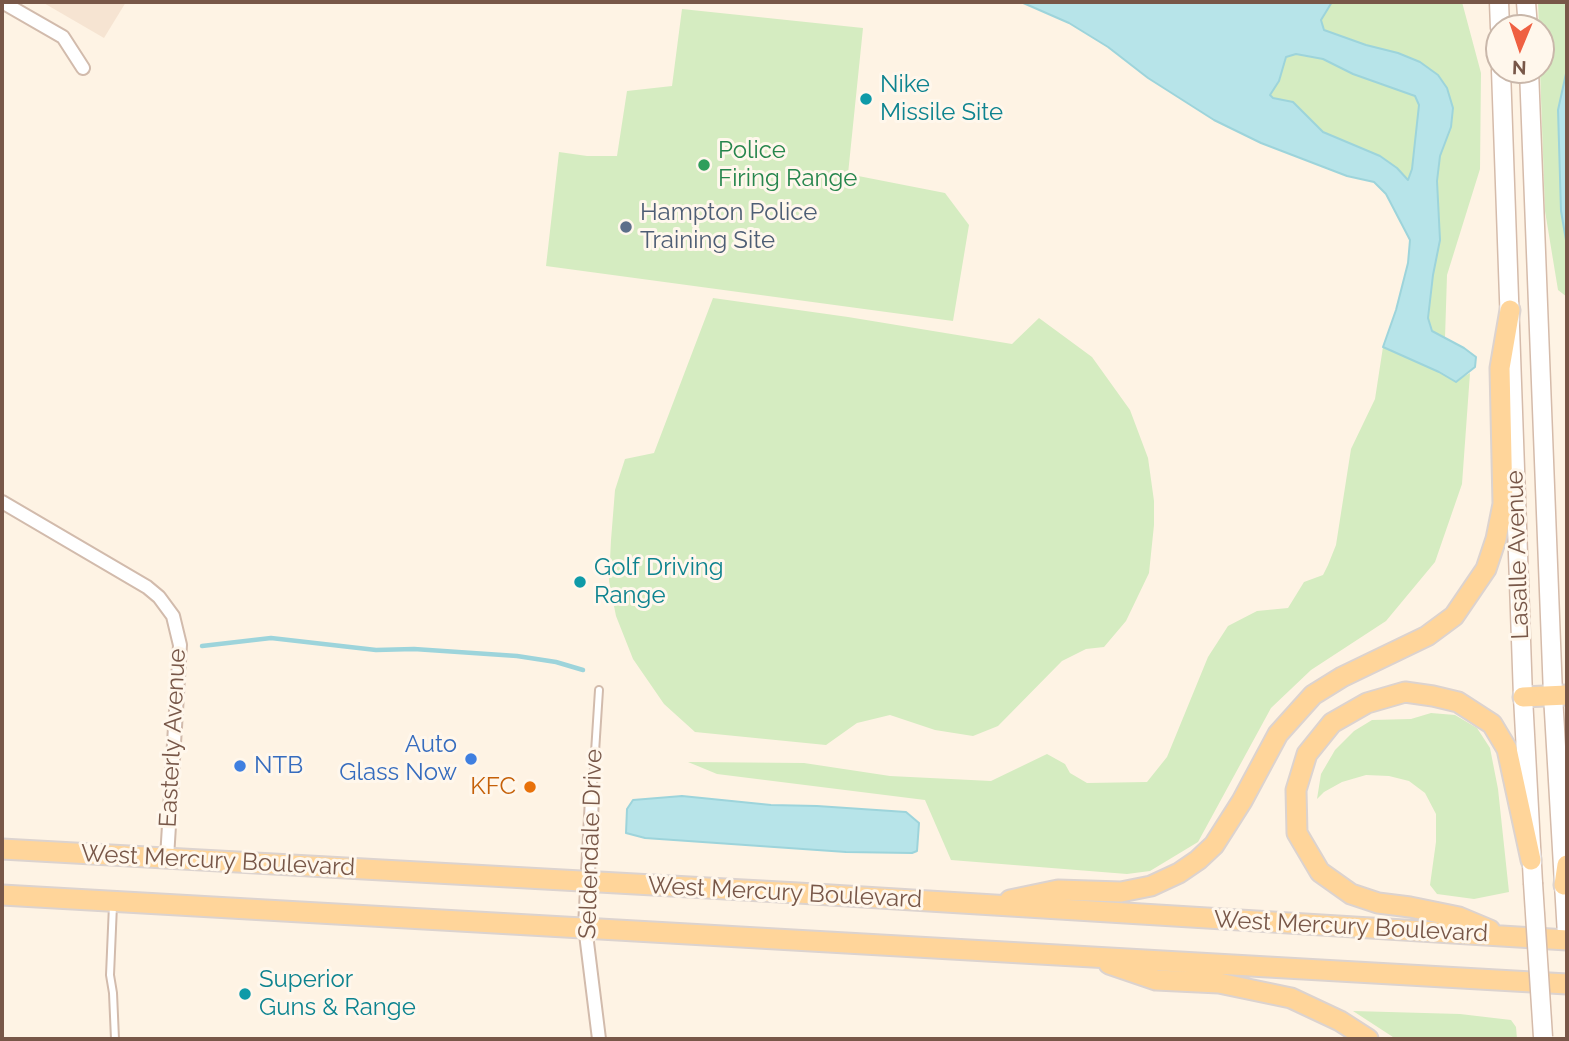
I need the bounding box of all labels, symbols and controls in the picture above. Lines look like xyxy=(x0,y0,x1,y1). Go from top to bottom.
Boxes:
north arrow xyxy=(1485,14,1555,84)
text: N xyxy=(1512,57,1527,79)
place label: Nike Missile Site xyxy=(880,71,1003,127)
marker: Nike Missile Site xyxy=(858,91,874,107)
place label: Police Firing Range xyxy=(718,137,857,193)
marker: Police Firing Range xyxy=(696,157,712,173)
place label: Hampton Police Training Site xyxy=(640,199,817,255)
marker: Hampton Police Training Site xyxy=(618,219,634,235)
street label: Lasalle Avenue xyxy=(1501,470,1535,640)
place label: Golf Driving Range xyxy=(594,554,724,610)
marker: Golf Driving Range xyxy=(572,574,588,590)
street label: Easterly Avenue xyxy=(154,648,192,828)
place label: Auto Glass Now xyxy=(339,731,457,787)
street label: Seldendale Drive xyxy=(573,748,609,940)
marker: Auto Glass Now xyxy=(463,751,479,767)
place label: NTB xyxy=(254,752,303,780)
marker: NTB xyxy=(232,758,248,774)
place label: KFC xyxy=(470,773,516,801)
marker: KFC xyxy=(522,779,538,795)
street label: West Mercury Boulevard xyxy=(80,839,356,883)
street label: West Mercury Boulevard xyxy=(647,871,923,915)
street label: West Mercury Boulevard xyxy=(1213,905,1489,949)
place label: Superior Guns & Range xyxy=(259,966,416,1022)
marker: Superior Guns & Range xyxy=(237,986,253,1002)

